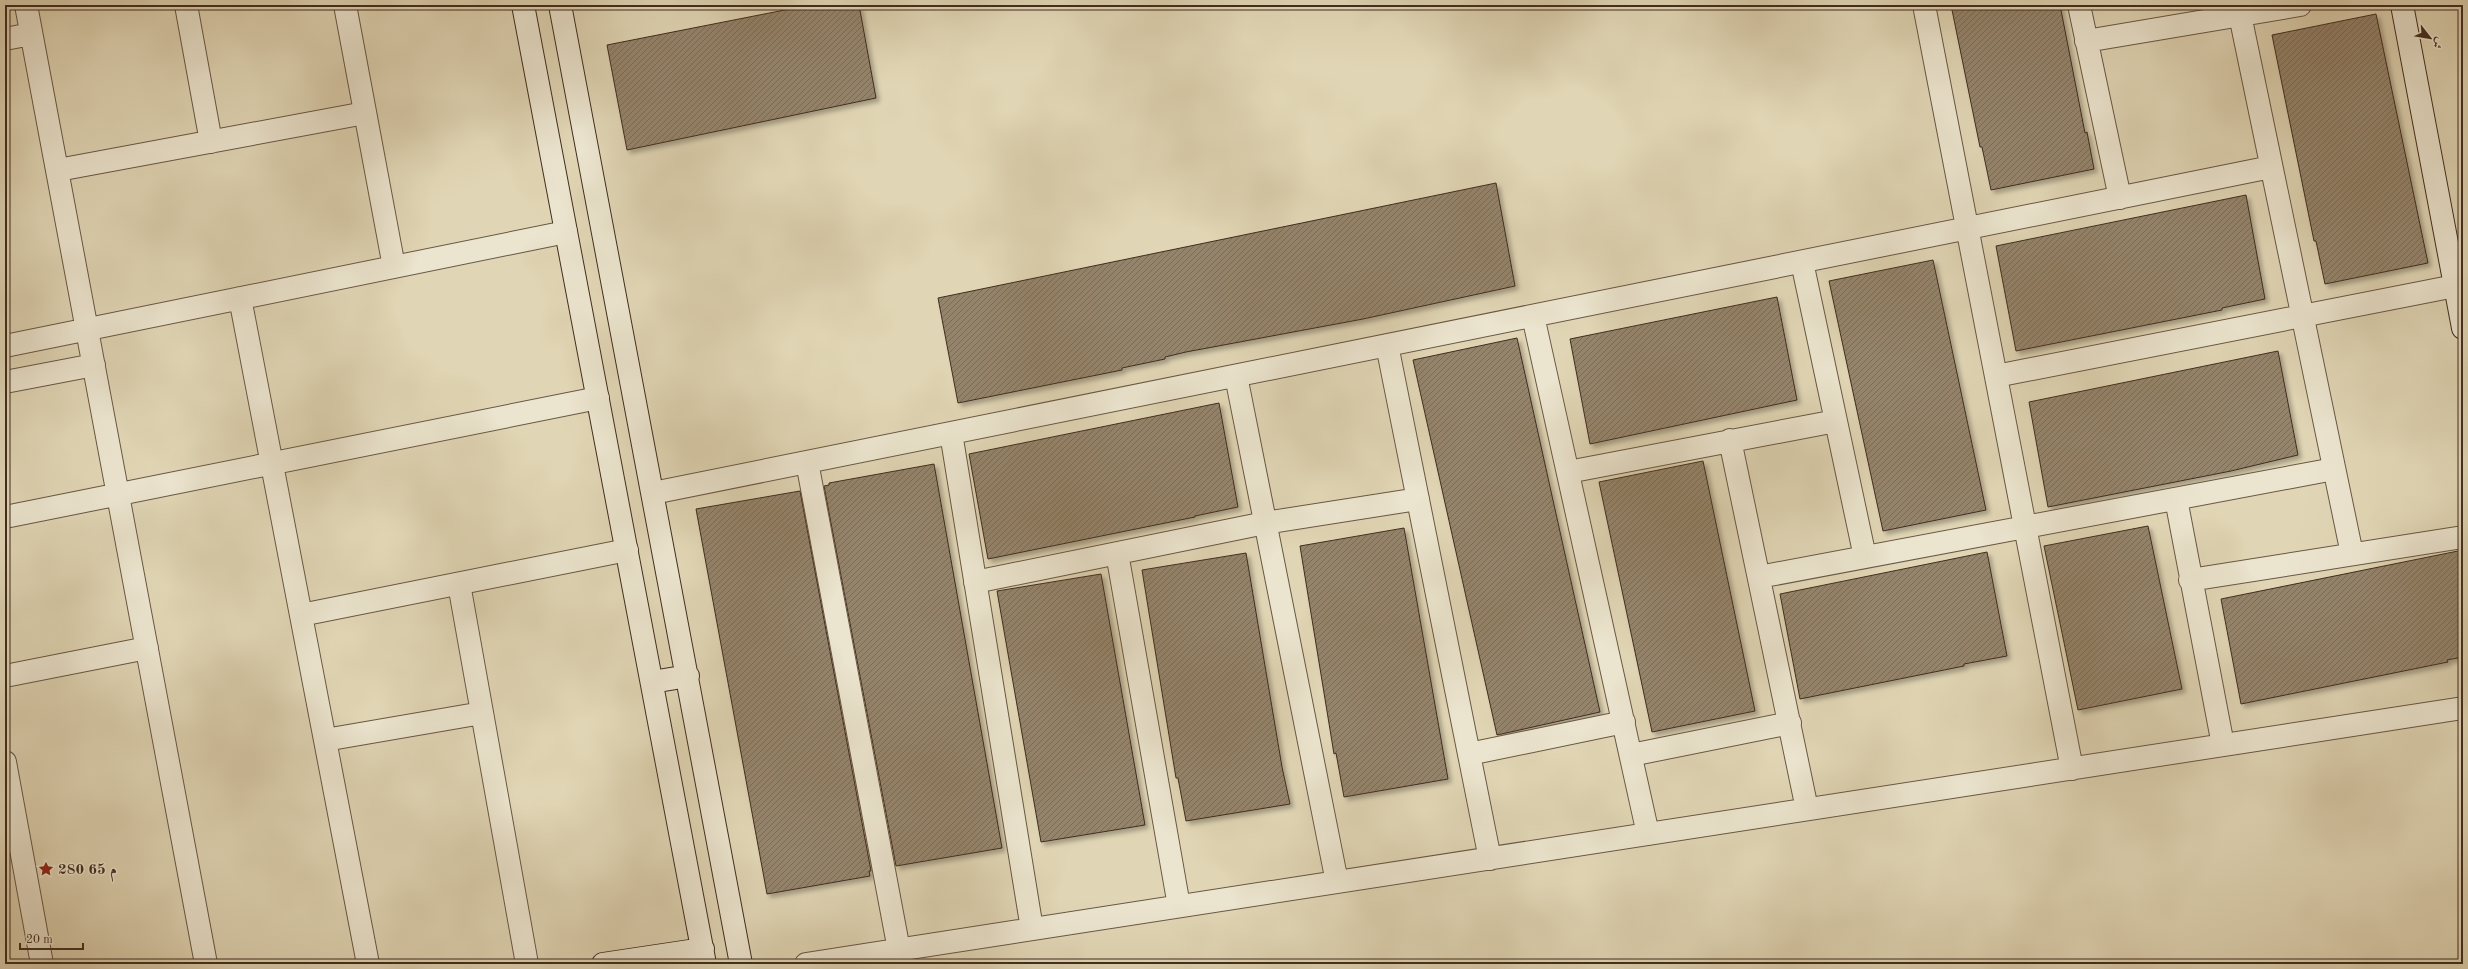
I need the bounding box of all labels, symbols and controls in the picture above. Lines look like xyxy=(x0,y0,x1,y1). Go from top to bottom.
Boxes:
north arrow xyxy=(2410,18,2450,58)
text: ش xyxy=(2430,35,2445,50)
place icon: 280 م 65 xyxy=(37,860,55,878)
place label: 280 م 65 xyxy=(58,863,117,882)
scale bar xyxy=(20,925,83,951)
text: 20 m xyxy=(26,934,53,946)

